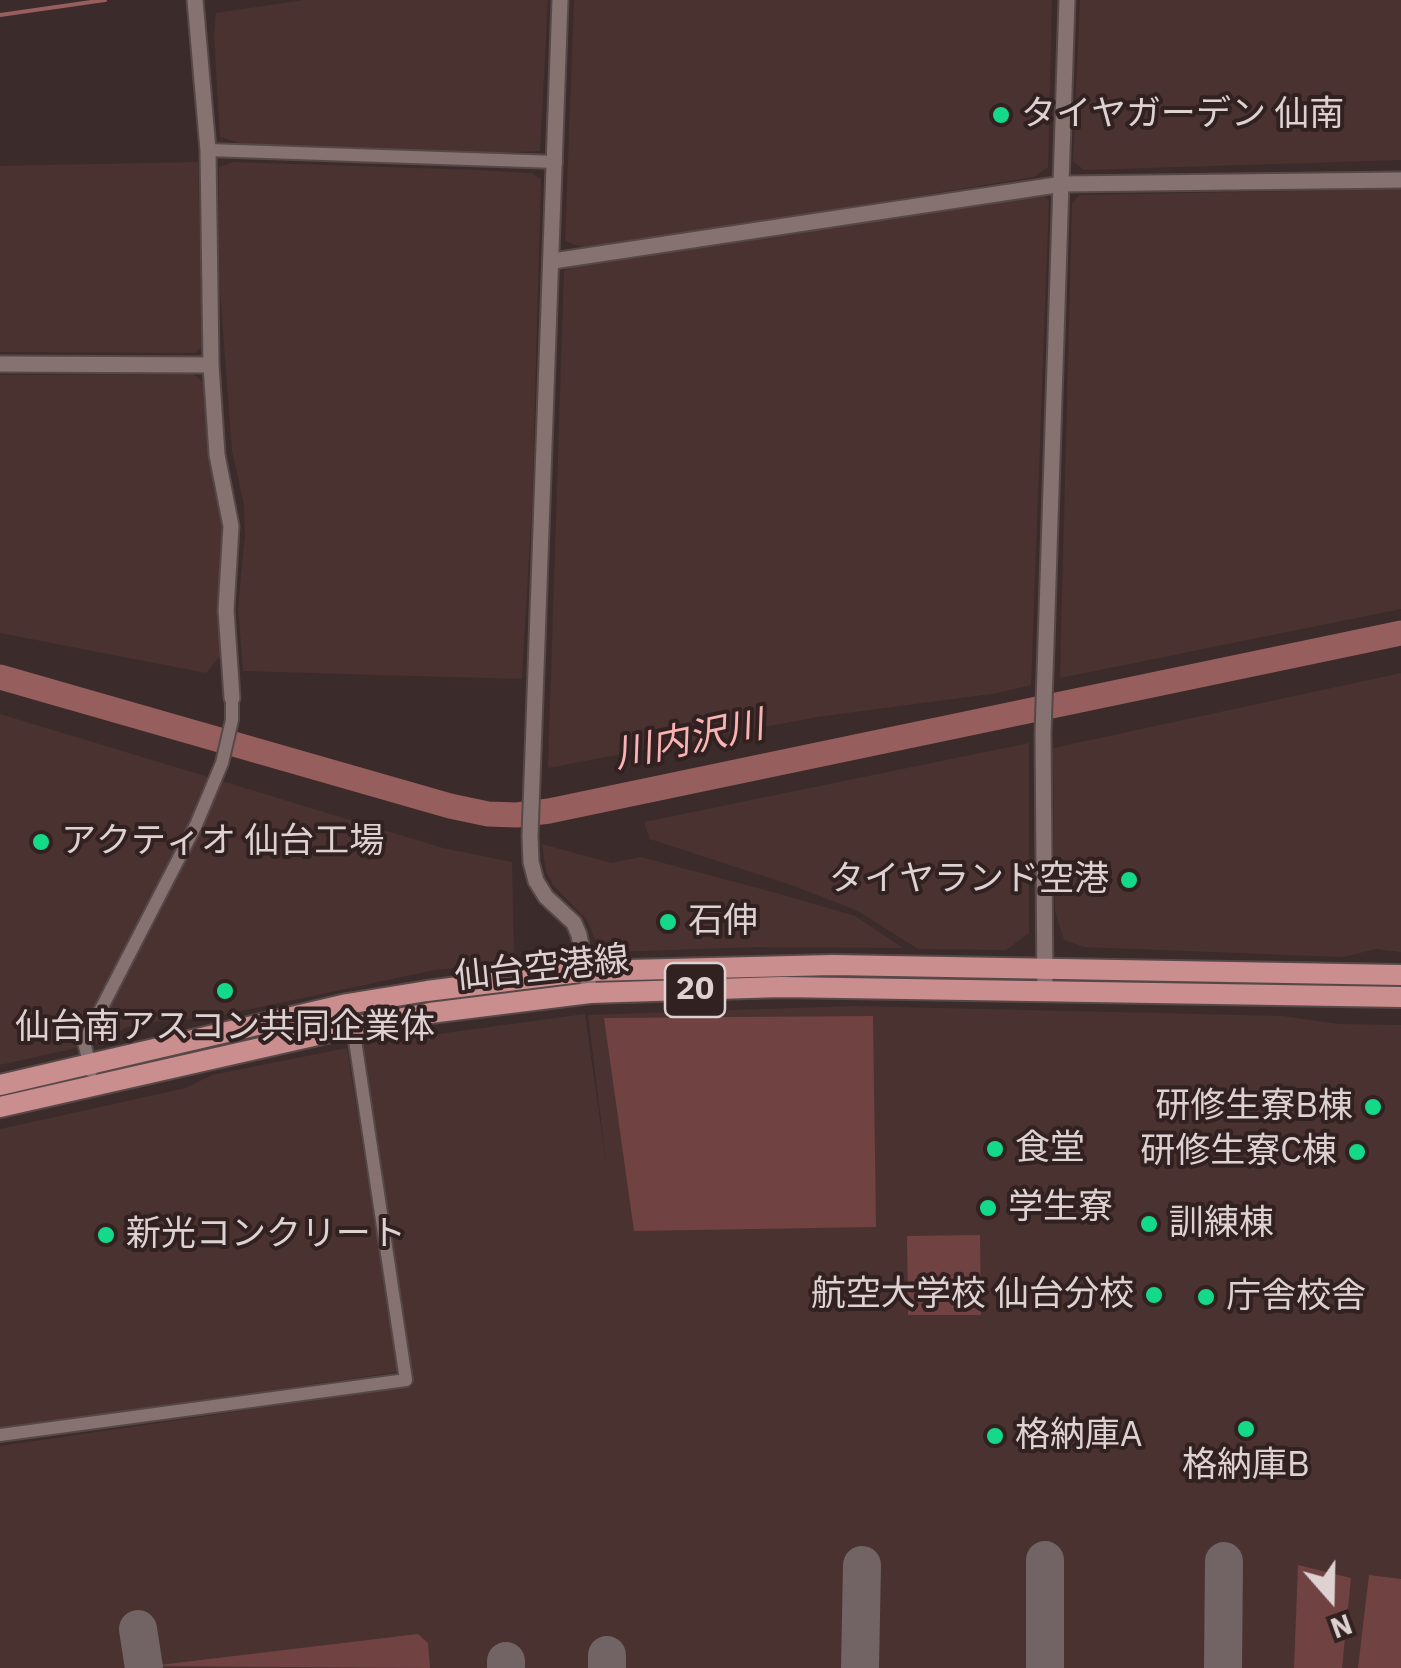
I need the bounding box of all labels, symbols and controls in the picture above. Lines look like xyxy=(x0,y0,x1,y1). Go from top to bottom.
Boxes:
place label: タイヤガーデン 仙南 xyxy=(1021,94,1344,136)
marker: タイヤガーデン 仙南 xyxy=(990,104,1012,126)
water label: 川内沢川 xyxy=(610,703,768,779)
place label: アクティオ 仙台工場 xyxy=(61,821,384,863)
marker: アクティオ 仙台工場 xyxy=(30,831,52,853)
place label: タイヤランド空港 xyxy=(829,859,1109,901)
marker: タイヤランド空港 xyxy=(1118,869,1140,891)
place label: 石伸 xyxy=(688,901,758,943)
marker: 石伸 xyxy=(657,911,679,933)
street label: 仙台空港線 xyxy=(453,939,631,999)
road number: 20 xyxy=(665,963,725,1017)
marker: 仙台南アスコン共同企業体 xyxy=(214,980,236,1002)
place label: 仙台南アスコン共同企業体 xyxy=(15,1007,435,1049)
place label: 研修生寮B棟 xyxy=(1155,1086,1353,1128)
marker: 研修生寮B棟 xyxy=(1362,1096,1384,1118)
place label: 食堂 xyxy=(1015,1128,1085,1170)
place label: 研修生寮C棟 xyxy=(1140,1131,1337,1173)
marker: 食堂 xyxy=(984,1138,1006,1160)
marker: 研修生寮C棟 xyxy=(1346,1141,1368,1163)
place label: 学生寮 xyxy=(1008,1187,1113,1229)
marker: 学生寮 xyxy=(977,1197,999,1219)
place label: 訓練棟 xyxy=(1169,1203,1274,1245)
marker: 訓練棟 xyxy=(1138,1213,1160,1235)
place label: 新光コンクリート xyxy=(126,1214,406,1256)
marker: 新光コンクリート xyxy=(95,1224,117,1246)
place label: 航空大学校 仙台分校 xyxy=(811,1274,1134,1316)
place label: 庁舎校舎 xyxy=(1226,1276,1366,1318)
marker: 航空大学校 仙台分校 xyxy=(1143,1284,1165,1306)
marker: 庁舎校舎 xyxy=(1195,1286,1217,1308)
place label: 格納庫A xyxy=(1015,1415,1142,1457)
marker: 格納庫B xyxy=(1235,1418,1257,1440)
marker: 格納庫A xyxy=(984,1425,1006,1447)
place label: 格納庫B xyxy=(1182,1445,1310,1487)
north arrow xyxy=(1281,1548,1381,1648)
text: N xyxy=(1326,1606,1357,1648)

